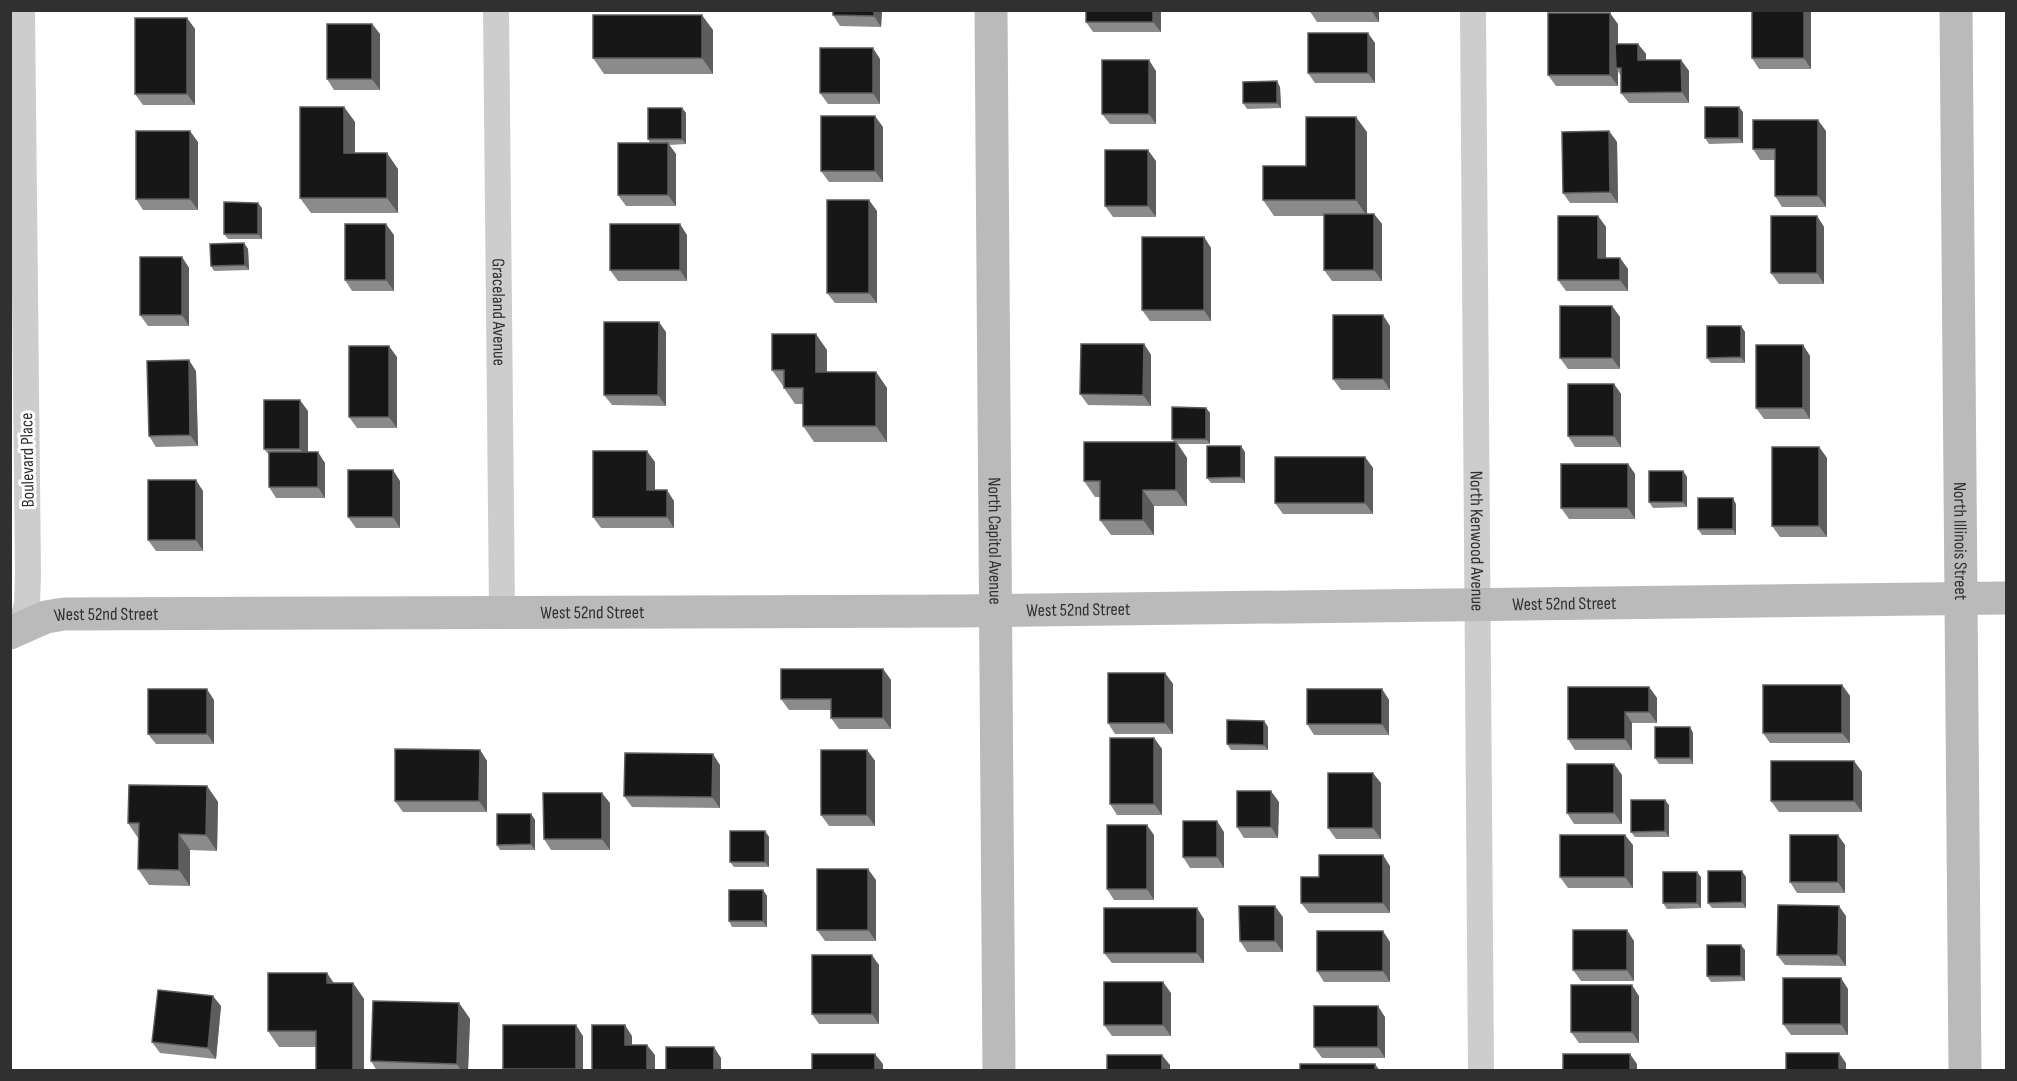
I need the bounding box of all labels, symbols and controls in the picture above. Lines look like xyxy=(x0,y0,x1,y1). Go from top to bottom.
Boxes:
street label: Graceland Avenue xyxy=(487,258,510,366)
street label: Boulevard Place xyxy=(16,413,39,507)
street label: North Kenwood Avenue xyxy=(1465,471,1488,611)
street label: North Capitol Avenue xyxy=(984,477,1005,605)
street label: North Illinois Street xyxy=(1949,482,1971,601)
street label: West 52nd Street xyxy=(1512,593,1617,615)
street label: West 52nd Street xyxy=(1026,599,1131,621)
street label: West 52nd Street xyxy=(540,602,645,623)
street label: West 52nd Street xyxy=(53,604,159,626)

